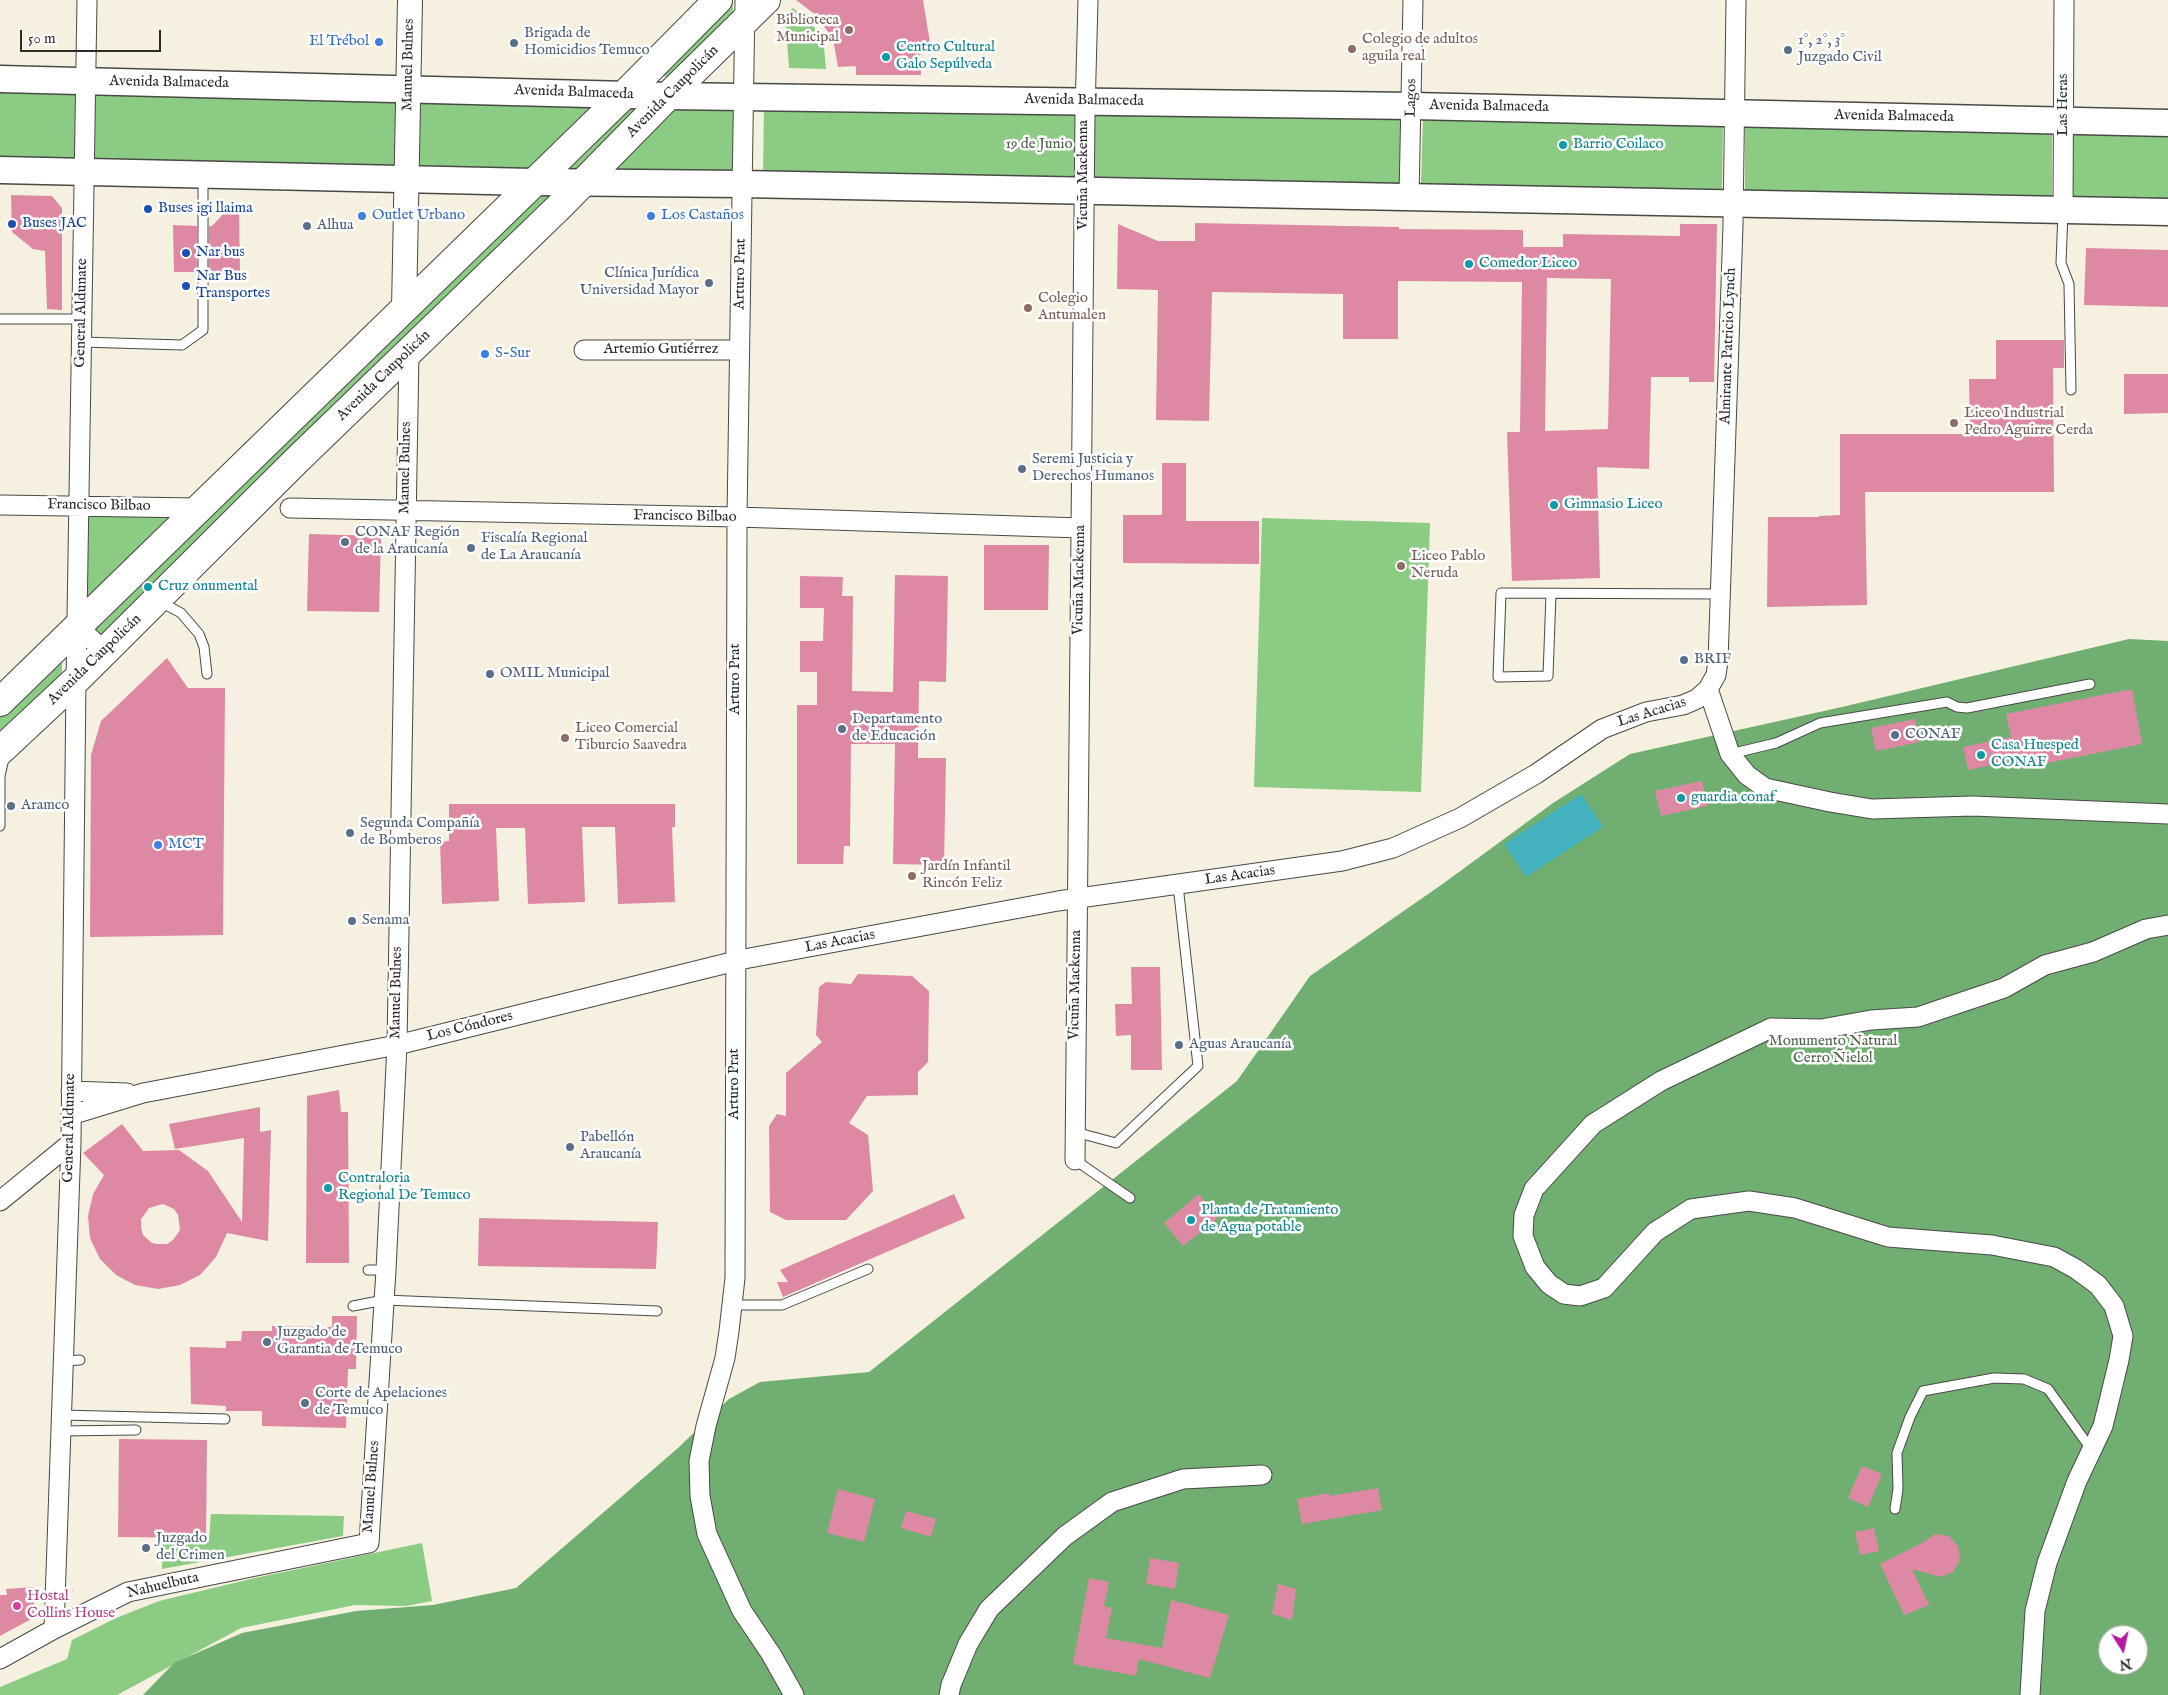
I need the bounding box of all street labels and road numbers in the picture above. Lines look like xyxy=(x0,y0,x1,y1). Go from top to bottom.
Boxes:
street label: Manuel Bulnes xyxy=(399,19,419,111)
street label: Avenida Caupolicán xyxy=(623,42,723,142)
street label: Avenida Balmaceda xyxy=(109,73,229,93)
street label: Las Heras xyxy=(2055,74,2073,136)
street label: Lagos xyxy=(1403,79,1421,117)
street label: Avenida Balmaceda xyxy=(514,82,634,104)
street label: Avenida Balmaceda xyxy=(1024,91,1144,111)
street label: Avenida Balmaceda xyxy=(1429,97,1549,117)
street label: Avenida Balmaceda xyxy=(1834,107,1954,127)
street label: Vicuña Mackenna xyxy=(1075,120,1093,230)
street label: Arturo Prat xyxy=(731,238,751,310)
street label: General Aldunate xyxy=(72,258,92,368)
street label: Almirante Patricio Lynch xyxy=(1717,267,1741,425)
street label: Avenida Caupolicán xyxy=(333,327,435,425)
street label: Artemio Gutiérrez xyxy=(603,341,719,359)
street label: Manuel Bulnes xyxy=(396,422,416,514)
street label: Francisco Bilbao xyxy=(47,496,151,516)
street label: Francisco Bilbao xyxy=(633,507,737,527)
street label: Vicuña Mackenna xyxy=(1070,525,1090,635)
street label: Avenida Caupolicán xyxy=(44,611,146,709)
street label: Arturo Prat xyxy=(727,643,745,715)
street label: Las Acacias xyxy=(1615,694,1689,732)
street label: Las Acacias xyxy=(1204,862,1276,890)
street label: Las Acacias xyxy=(803,926,877,958)
street label: Vicuña Mackenna xyxy=(1066,930,1086,1040)
street label: Manuel Bulnes xyxy=(387,947,407,1039)
street label: Los Cóndores xyxy=(425,1008,515,1046)
street label: Arturo Prat xyxy=(726,1048,744,1120)
street label: General Aldunate xyxy=(60,1073,80,1183)
street label: Manuel Bulnes xyxy=(360,1440,384,1534)
street label: Nahuelbuta xyxy=(125,1569,201,1603)

